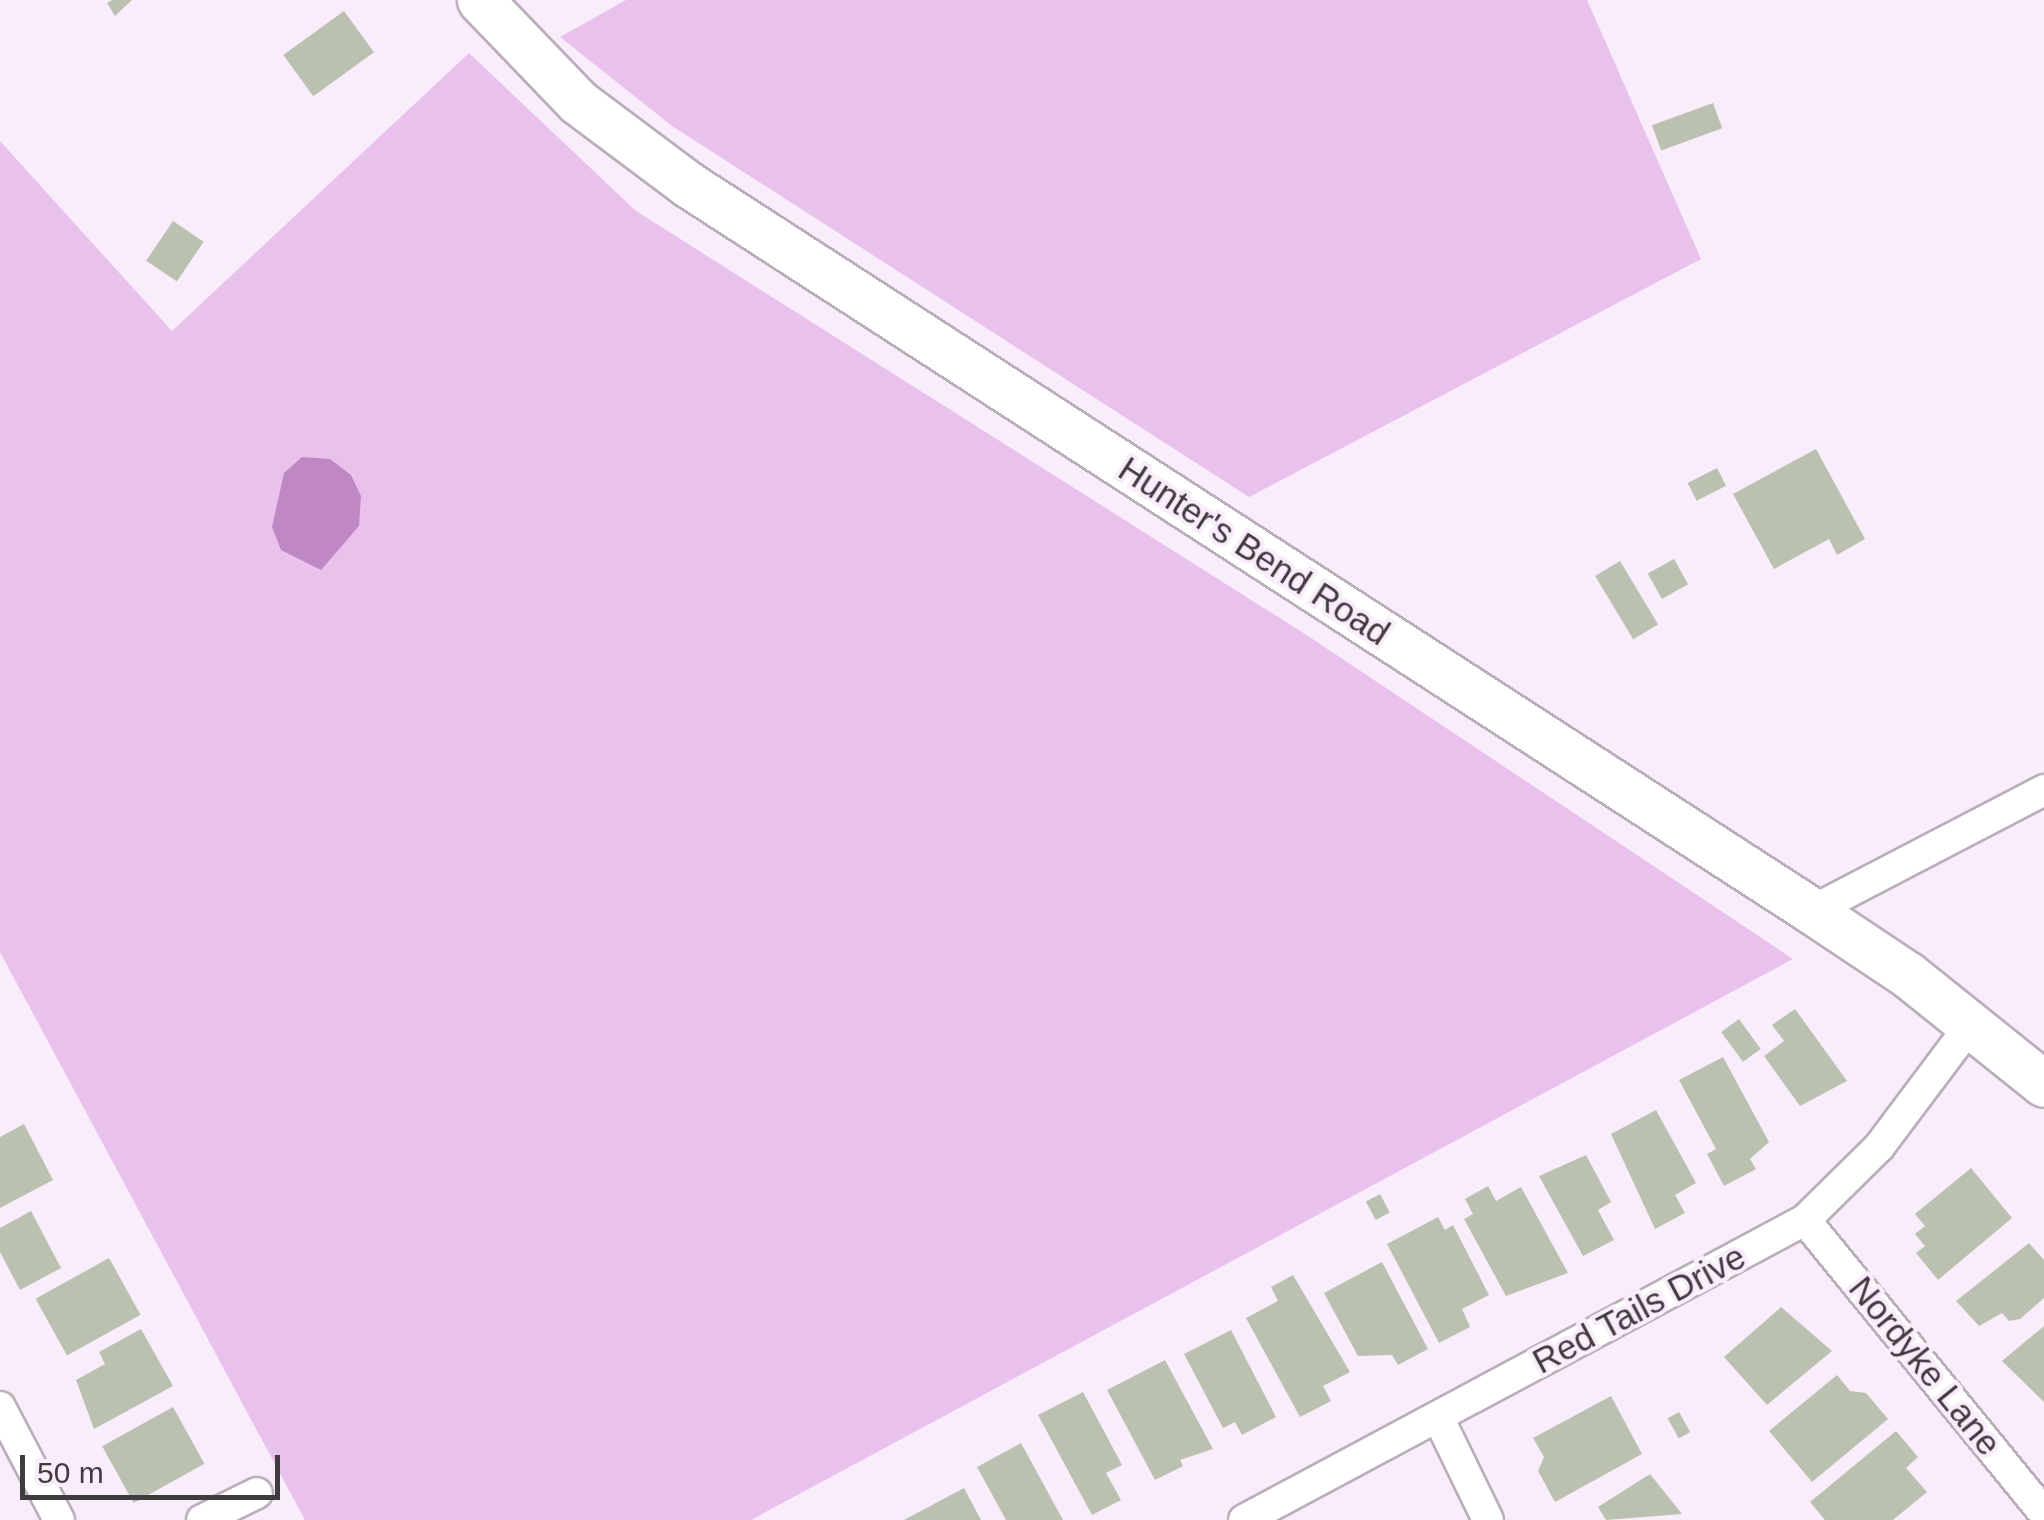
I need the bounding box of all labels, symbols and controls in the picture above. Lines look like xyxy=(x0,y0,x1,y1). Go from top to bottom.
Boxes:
street label: Hunter's Bend Road xyxy=(1111,448,1397,654)
street label: Red Tails Drive xyxy=(1525,1235,1753,1383)
street label: Nordyke Lane xyxy=(1840,1268,2010,1464)
scale bar xyxy=(25,1435,285,1497)
text: 50 m xyxy=(37,1456,104,1489)

